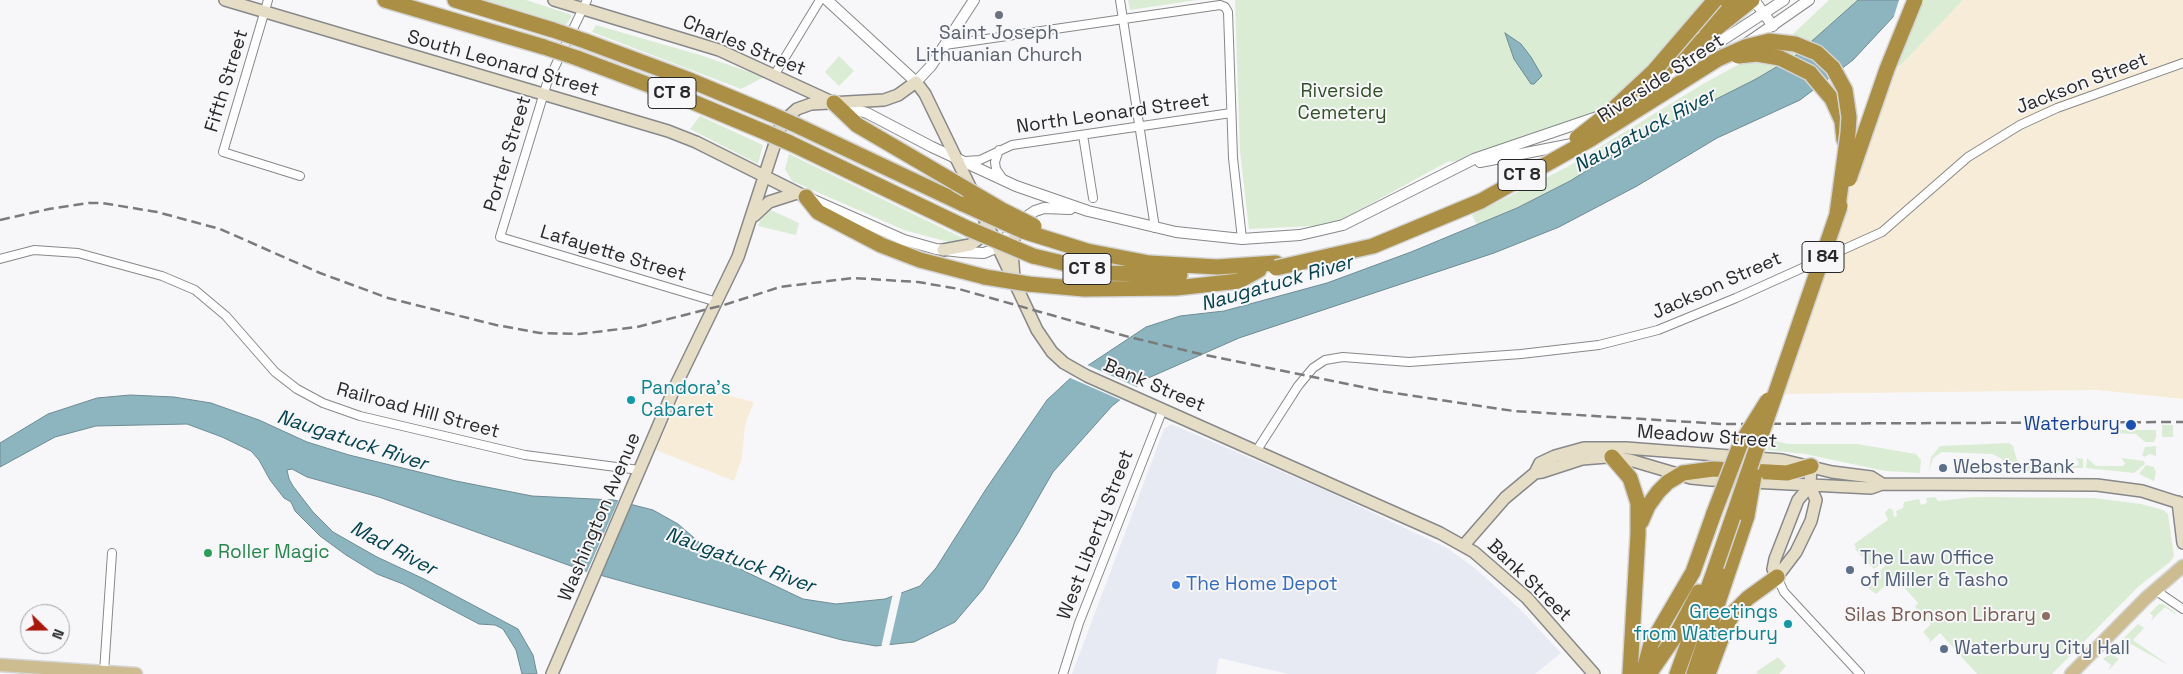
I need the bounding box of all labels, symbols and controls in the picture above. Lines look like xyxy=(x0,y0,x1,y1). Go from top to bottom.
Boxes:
marker: Saint Joseph Lithuanian Church xyxy=(993,9,1005,21)
street label: Charles Street xyxy=(679,11,809,81)
place label: Saint Joseph Lithuanian Church xyxy=(916,23,1082,67)
street label: South Leonard Street xyxy=(405,26,601,102)
street label: Fifth Street xyxy=(201,27,253,135)
street label: Riverside Street xyxy=(1594,30,1728,128)
street label: Jackson Street xyxy=(2013,48,2151,120)
road number: CT 8 xyxy=(648,78,696,109)
park label: Riverside Cemetery xyxy=(1297,81,1387,125)
water label: Naugatuck River xyxy=(1570,84,1720,178)
street label: North Leonard Street xyxy=(1015,89,1211,139)
street label: Porter Street xyxy=(480,93,536,215)
road number: CT 8 xyxy=(1498,160,1546,190)
street label: Lafayette Street xyxy=(537,221,689,287)
road number: I 84 xyxy=(1802,242,1844,272)
street label: Jackson Street xyxy=(1649,247,1785,325)
water label: Naugatuck River xyxy=(1198,251,1356,317)
road number: CT 8 xyxy=(1063,253,1111,284)
street label: Bank Street xyxy=(1100,354,1208,418)
street label: Railroad Hill Street xyxy=(334,378,502,444)
place label: Pandora's Cabaret xyxy=(641,378,731,422)
marker: Pandora's Cabaret xyxy=(625,394,637,406)
water label: Naugatuck River xyxy=(274,405,430,477)
place label: Waterbury xyxy=(2024,414,2120,436)
marker: Waterbury xyxy=(2124,418,2138,432)
street label: Meadow Street xyxy=(1636,421,1778,453)
street label: Washington Avenue xyxy=(554,429,646,605)
street label: West Liberty Street xyxy=(1053,447,1139,623)
place label: WebsterBank xyxy=(1953,457,2075,479)
marker: WebsterBank xyxy=(1937,462,1949,474)
water label: Mad River xyxy=(346,516,440,582)
water label: Naugatuck River xyxy=(662,523,818,599)
street label: Bank Street xyxy=(1482,535,1576,627)
place label: Roller Magic xyxy=(218,542,330,564)
marker: Roller Magic xyxy=(202,547,214,559)
place label: The Law Office of Miller & Tasho xyxy=(1860,548,2008,592)
marker: The Law Office of Miller & Tasho xyxy=(1844,564,1856,576)
place label: The Home Depot xyxy=(1186,574,1338,596)
marker: The Home Depot xyxy=(1170,579,1182,591)
place label: Greetings from Waterbury xyxy=(1634,602,1778,646)
north arrow xyxy=(20,604,70,654)
place label: Silas Bronson Library xyxy=(1844,605,2036,627)
marker: Silas Bronson Library xyxy=(2040,610,2052,622)
marker: Greetings from Waterbury xyxy=(1782,618,1794,630)
text: N xyxy=(48,627,68,642)
place label: Waterbury City Hall xyxy=(1954,638,2130,660)
marker: Waterbury City Hall xyxy=(1938,643,1950,655)

